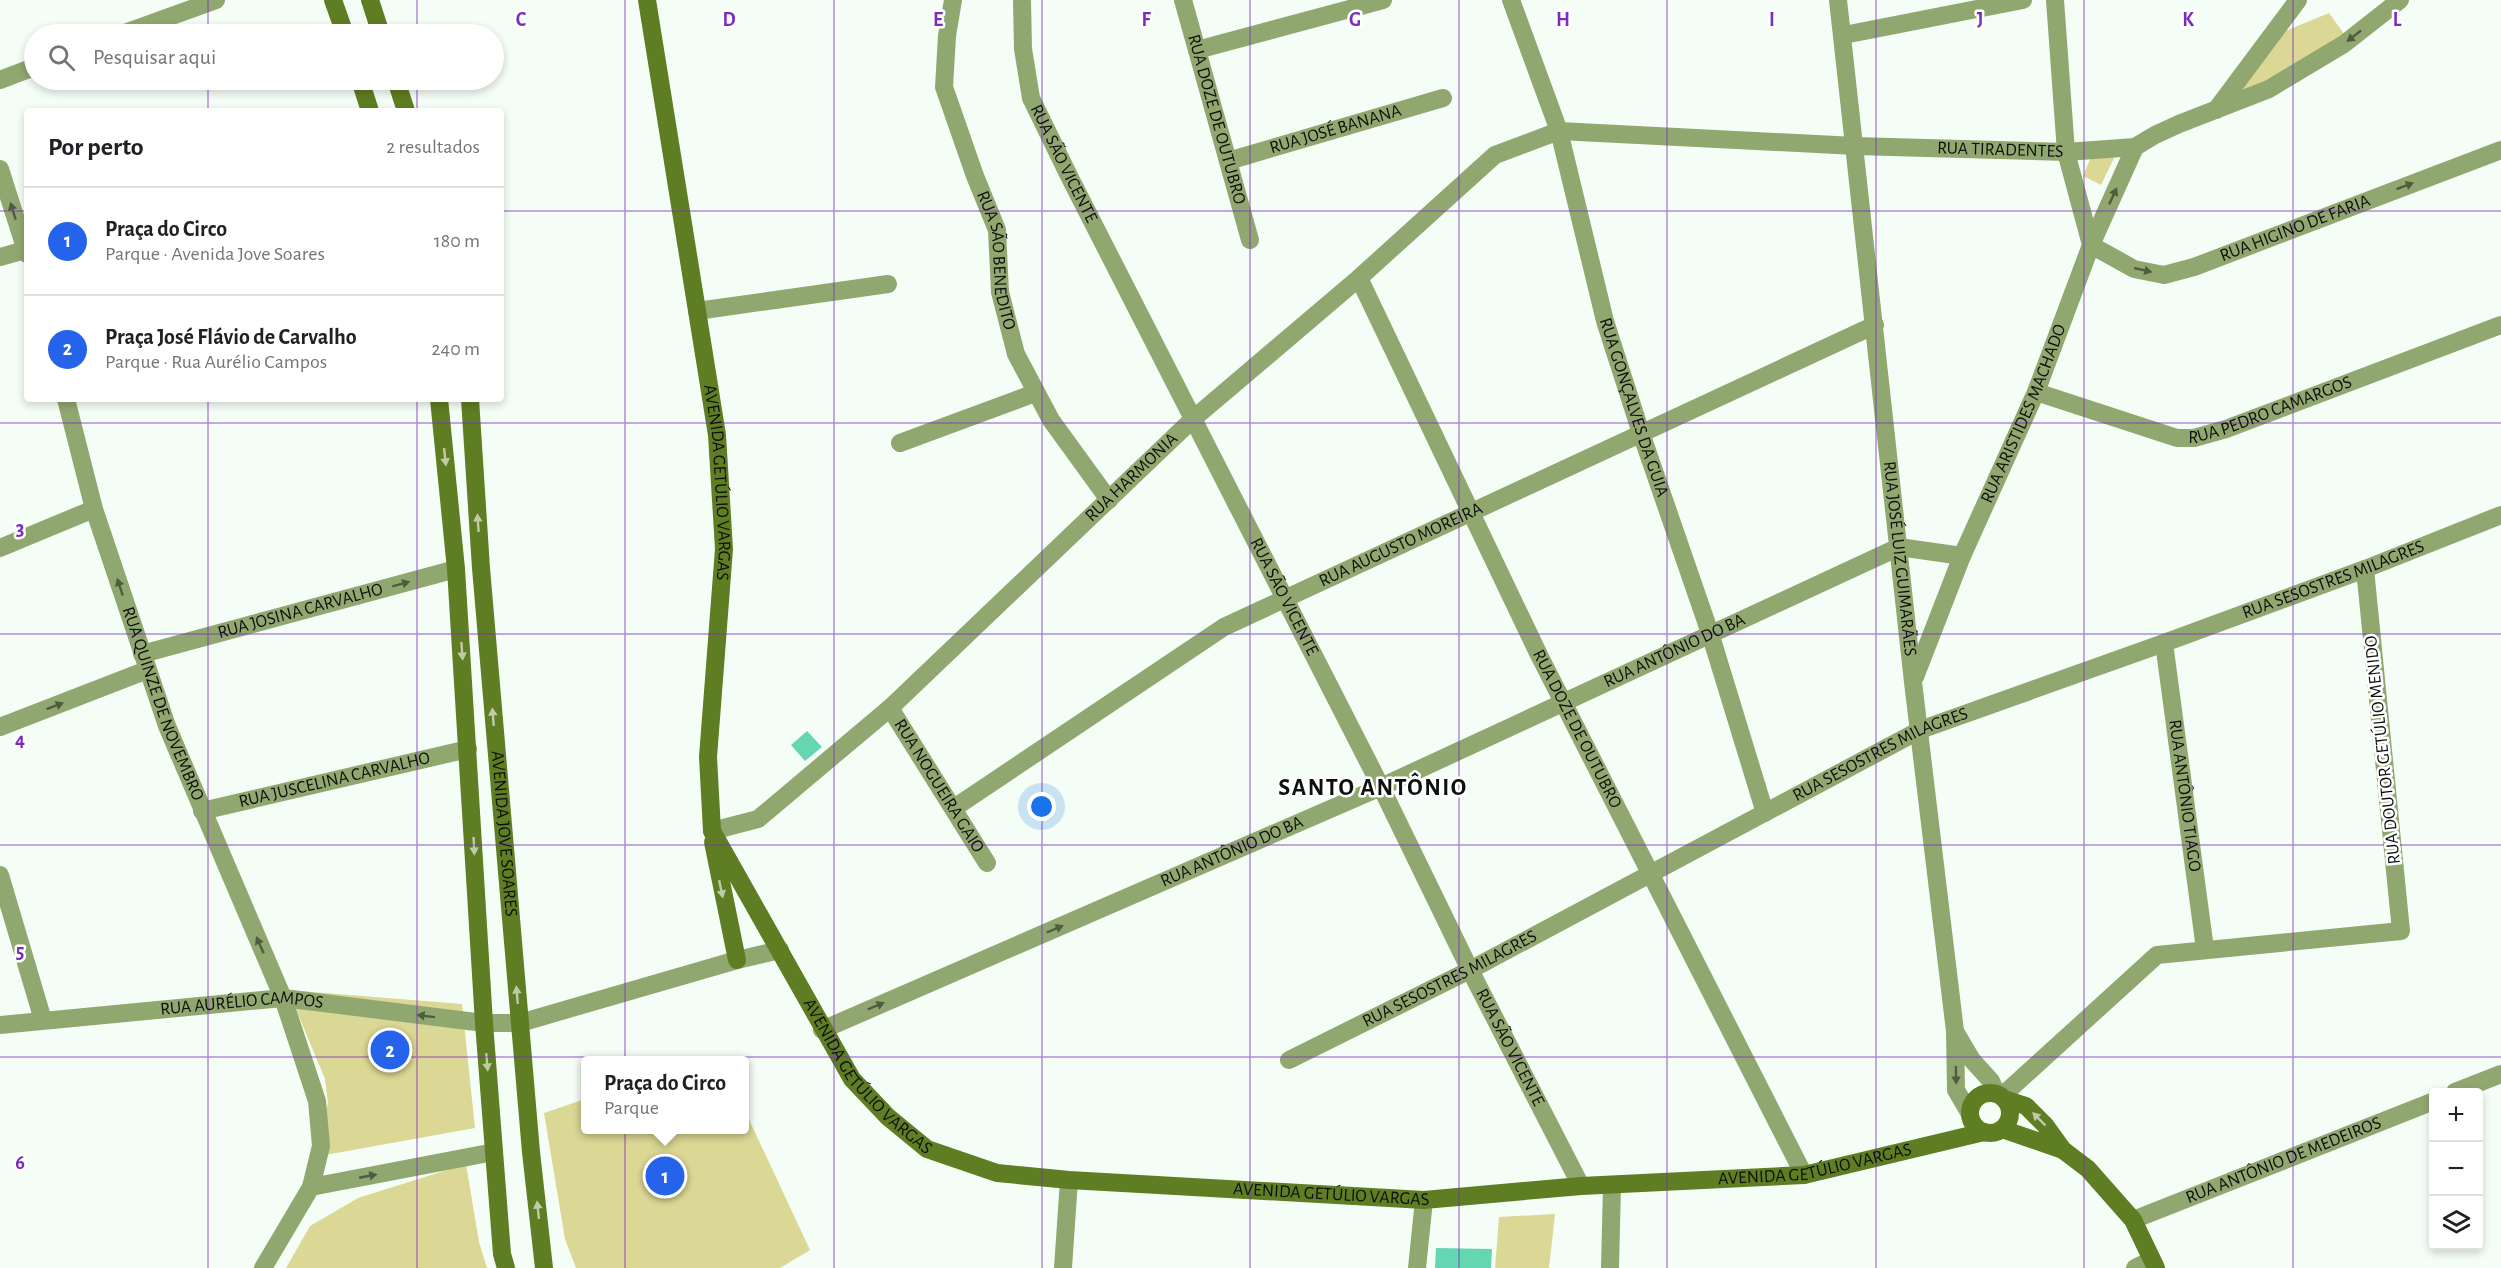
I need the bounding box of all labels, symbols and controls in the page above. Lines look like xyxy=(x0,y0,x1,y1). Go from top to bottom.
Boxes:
text: C xyxy=(516,10,527,30)
text: D xyxy=(722,10,736,30)
text: E xyxy=(933,10,943,30)
text: F xyxy=(1141,10,1151,30)
text: G xyxy=(1349,10,1361,30)
text: H xyxy=(1556,10,1570,30)
text: I xyxy=(1769,10,1775,30)
text: J xyxy=(1977,10,1983,30)
text: K xyxy=(2182,10,2194,30)
text: L xyxy=(2393,10,2402,30)
search box xyxy=(24,24,504,90)
one-way arrow xyxy=(2346,29,2361,41)
street label: RUA DOZE DE OUTUBRO xyxy=(1184,33,1249,206)
icon: search xyxy=(45,41,78,74)
text: Pesquisar aqui xyxy=(93,46,216,68)
street label: RUA SÃO VICENTE xyxy=(1027,102,1100,226)
street label: RUA JOSÉ BANANA xyxy=(1268,102,1404,157)
text: Por perto xyxy=(48,134,144,160)
text: 2 resultados xyxy=(386,137,480,157)
street label: RUA TIRADENTES xyxy=(1937,139,2064,161)
one-way arrow xyxy=(2397,181,2415,191)
one-way arrow xyxy=(2109,187,2118,205)
street label: RUA SÃO BENEDITO xyxy=(973,188,1018,332)
street label: RUA HIGINO DE FARIA xyxy=(2217,192,2373,265)
one-way arrow xyxy=(8,202,18,220)
text: Praça do Circo xyxy=(105,218,227,240)
text: 1 xyxy=(64,231,71,251)
text: 180 m xyxy=(434,231,480,251)
text: Parque · Avenida Jove Soares xyxy=(105,244,325,264)
one-way arrow xyxy=(2134,266,2152,276)
street label: RUA GONÇALVES DA GUIA xyxy=(1596,316,1672,500)
street label: RUA ARISTIDES MACHADO xyxy=(1978,322,2069,506)
text: Praça José Flávio de Carvalho xyxy=(105,326,357,348)
text: 2 xyxy=(63,339,72,359)
text: 240 m xyxy=(431,339,480,359)
text: Parque · Rua Aurélio Campos xyxy=(105,352,327,372)
street label: RUA PEDRO CAMARGOS xyxy=(2188,373,2354,447)
street label: AVENIDA GETÚLIO VARGAS xyxy=(700,383,733,581)
street label: RUA HARMONIA xyxy=(1082,429,1182,525)
one-way arrow xyxy=(440,448,450,467)
street label: RUA JOSÉ LUIZ GUIMARÃES xyxy=(1880,460,1920,657)
street label: RUA AUGUSTO MOREIRA xyxy=(1316,499,1486,591)
one-way arrow xyxy=(473,513,482,532)
text: 3 xyxy=(16,519,24,539)
street label: RUA SÃO VICENTE xyxy=(1246,535,1321,659)
street label: RUA SESOSTRES MILAGRES xyxy=(2240,537,2427,622)
one-way arrow xyxy=(115,578,124,596)
one-way arrow xyxy=(392,578,410,588)
street label: RUA JOSINA CARVALHO xyxy=(216,580,385,642)
street label: RUA QUINZE DE NOVEMBRO xyxy=(119,604,207,803)
street label: RUA ANTÔNIO DO BA xyxy=(1601,610,1748,691)
street label: RUA DOUTOR GETÚLIO MENIDO xyxy=(2359,635,2404,866)
one-way arrow xyxy=(457,642,467,661)
street label: RUA DOZE DE OUTUBRO xyxy=(1529,647,1625,811)
one-way arrow xyxy=(46,701,64,711)
street label: RUA SESOSTRES MILAGRES xyxy=(1790,705,1970,805)
one-way arrow xyxy=(489,707,498,726)
street label: RUA NOGUEIRA GAIO xyxy=(890,716,987,856)
street label: RUA ANTÔNIO TIAGO xyxy=(2165,718,2204,873)
text: 4 xyxy=(15,730,25,750)
street label: RUA JUSCELINA CARVALHO xyxy=(237,749,432,811)
street label: AVENIDA JOVE SOARES xyxy=(488,750,520,917)
district label: SANTO ANTÔNIO xyxy=(1278,772,1468,800)
your location xyxy=(1027,792,1056,821)
street label: RUA ANTÔNIO DO BA xyxy=(1158,813,1306,891)
one-way arrow xyxy=(469,837,478,856)
one-way arrow xyxy=(717,880,727,898)
one-way arrow xyxy=(1046,924,1064,934)
street label: RUA SESOSTRES MILAGRES xyxy=(1360,927,1540,1031)
one-way arrow xyxy=(255,936,264,953)
text: 5 xyxy=(16,942,24,962)
one-way arrow xyxy=(512,985,522,1004)
street label: RUA SÃO VICENTE xyxy=(1472,986,1547,1109)
street label: RUA AURÉLIO CAMPOS xyxy=(160,989,324,1019)
street label: AVENIDA GETÚLIO VARGAS xyxy=(800,996,935,1158)
one-way arrow xyxy=(867,1001,885,1011)
one-way arrow xyxy=(416,1011,435,1020)
pin: 2 xyxy=(370,1028,410,1072)
one-way arrow xyxy=(482,1052,492,1071)
popup xyxy=(581,1056,749,1134)
one-way arrow xyxy=(1951,1065,1961,1084)
text: Praça do Circo xyxy=(604,1072,726,1094)
map controls xyxy=(2429,1088,2483,1250)
button: + xyxy=(2429,1088,2483,1142)
text: Parque xyxy=(604,1098,659,1118)
one-way arrow xyxy=(2033,1113,2047,1127)
street label: RUA ANTÔNIO DE MEDEIROS xyxy=(2183,1114,2384,1207)
street label: AVENIDA GETÚLIO VARGAS xyxy=(1717,1141,1913,1188)
button: − xyxy=(2429,1142,2483,1196)
text: 6 xyxy=(15,1153,25,1173)
pin: 1 xyxy=(646,1154,684,1198)
one-way arrow xyxy=(359,1171,378,1180)
street label: AVENIDA GETÚLIO VARGAS xyxy=(1233,1180,1430,1209)
button: layers xyxy=(2429,1196,2483,1250)
one-way arrow xyxy=(533,1200,542,1219)

